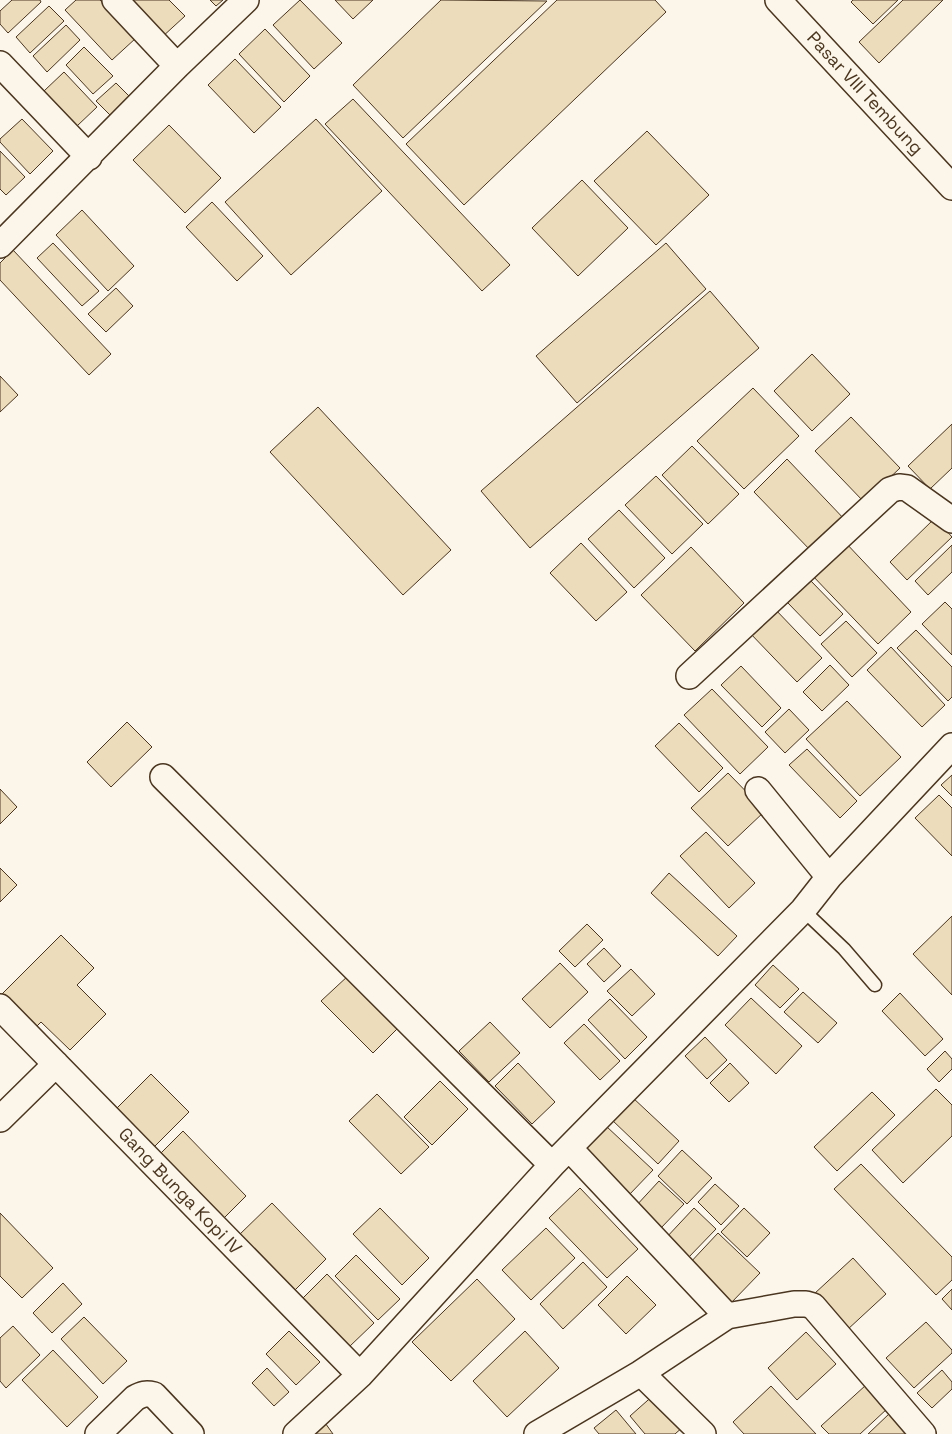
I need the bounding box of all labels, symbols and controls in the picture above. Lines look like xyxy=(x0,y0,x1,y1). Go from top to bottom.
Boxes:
street label: Pasar VIII Tembung xyxy=(802,26,928,159)
street label: Gang Bunga Kopi IV xyxy=(114,1122,247,1259)

